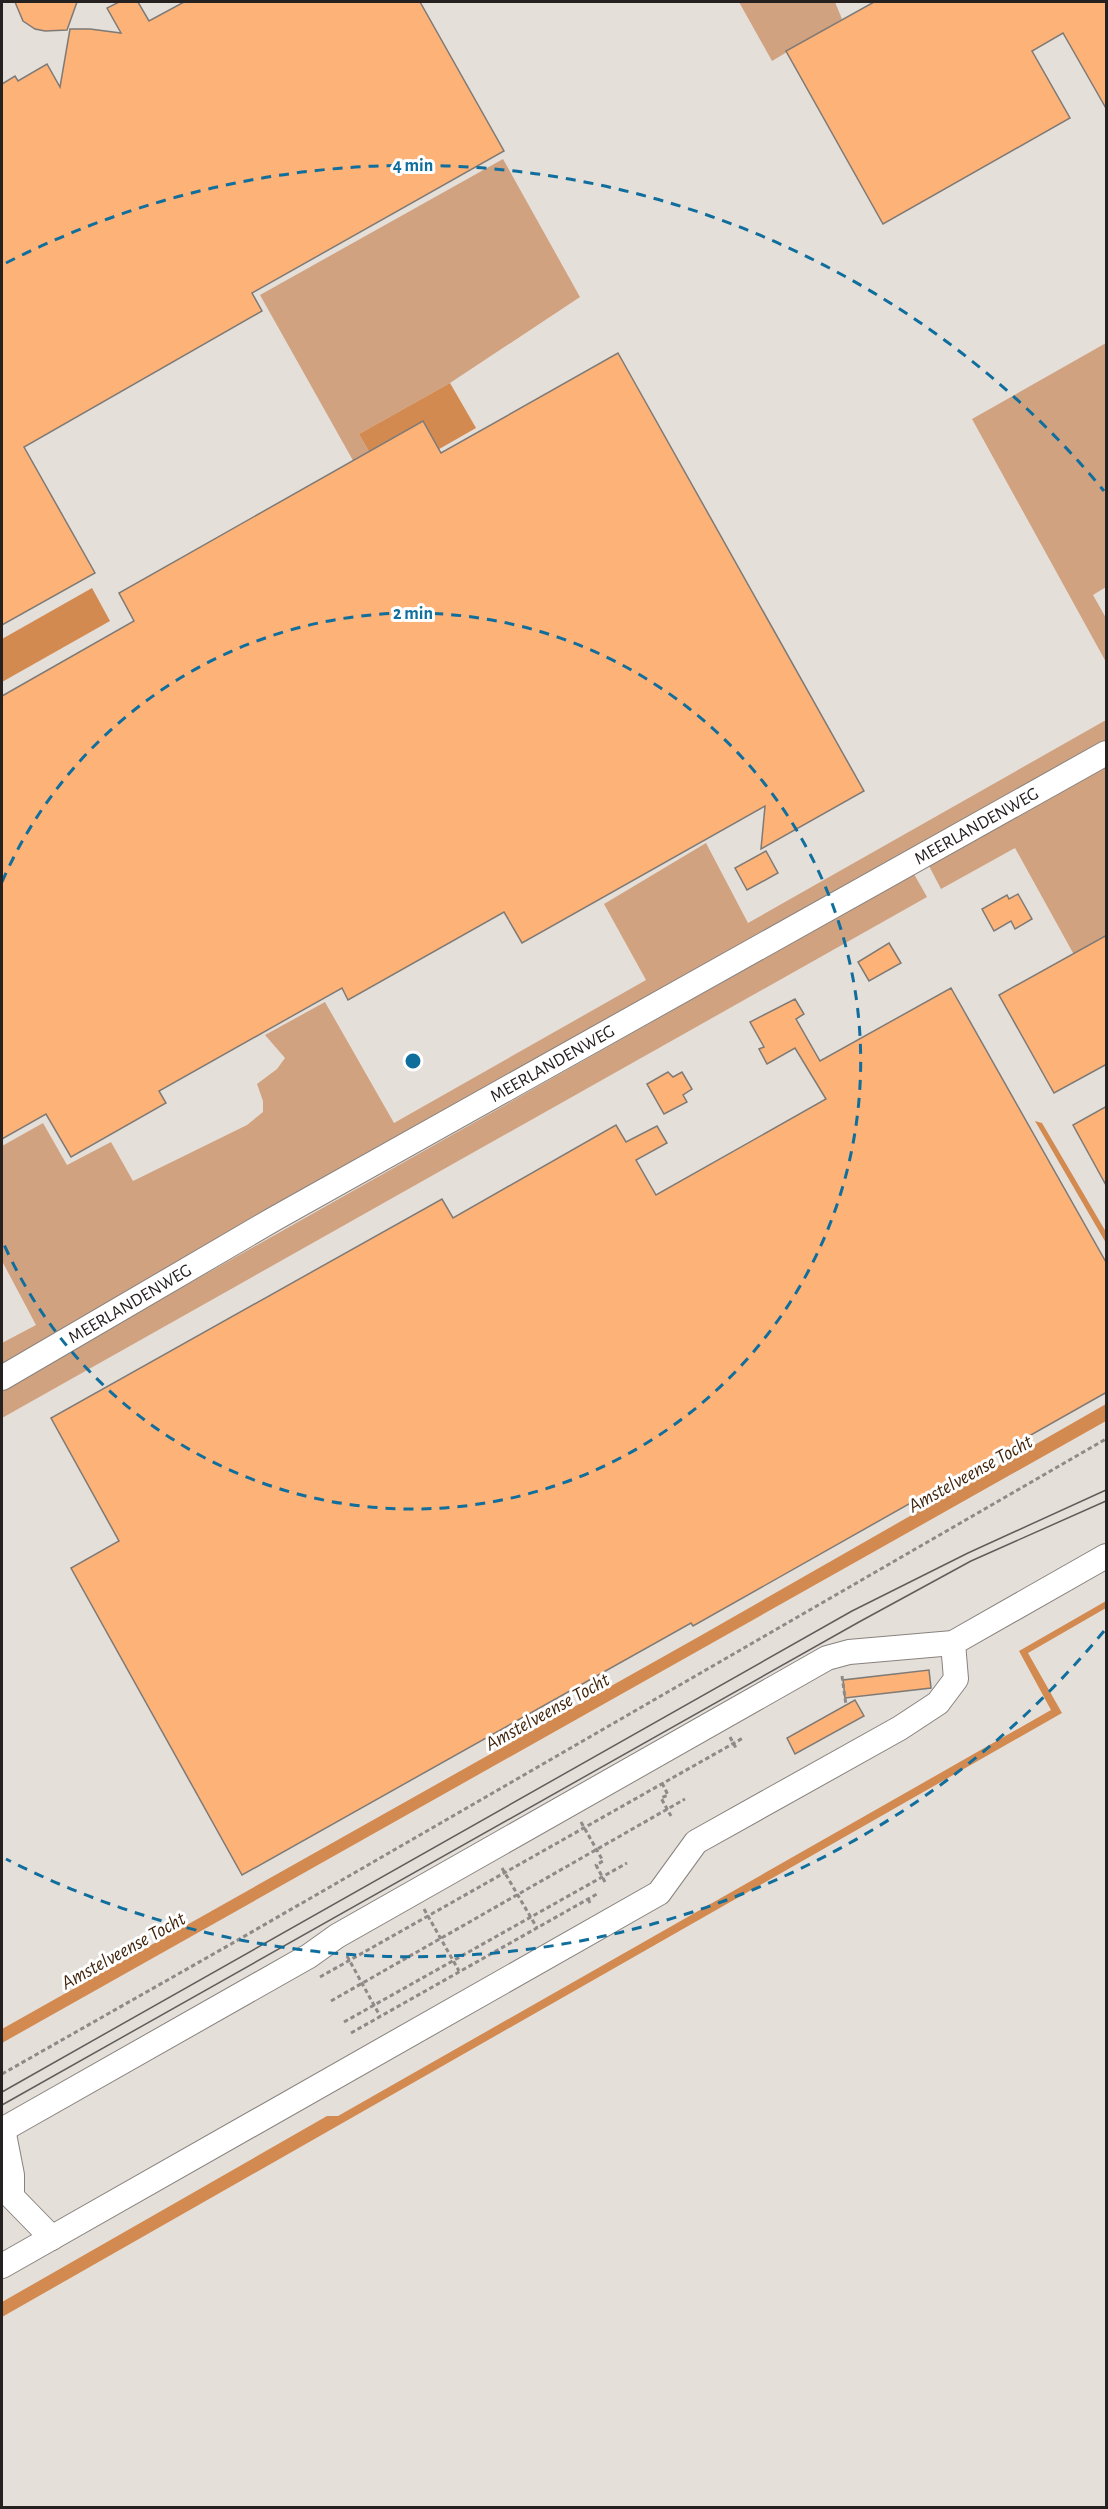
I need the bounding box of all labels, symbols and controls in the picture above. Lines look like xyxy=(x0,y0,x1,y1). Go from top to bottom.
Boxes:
text: 4 min xyxy=(393,157,433,175)
text: 2 min xyxy=(393,605,433,623)
street label: MEERLANDENWEG xyxy=(912,785,1042,868)
street label: MEERLANDENWEG xyxy=(488,1022,618,1106)
centre of rings xyxy=(403,1051,423,1071)
street label: MEERLANDENWEG xyxy=(66,1261,195,1347)
water label: Amstelveense Tocht xyxy=(904,1431,1036,1517)
water label: Amstelveense Tocht xyxy=(481,1669,613,1755)
water label: Amstelveense Tocht xyxy=(57,1908,189,1994)

